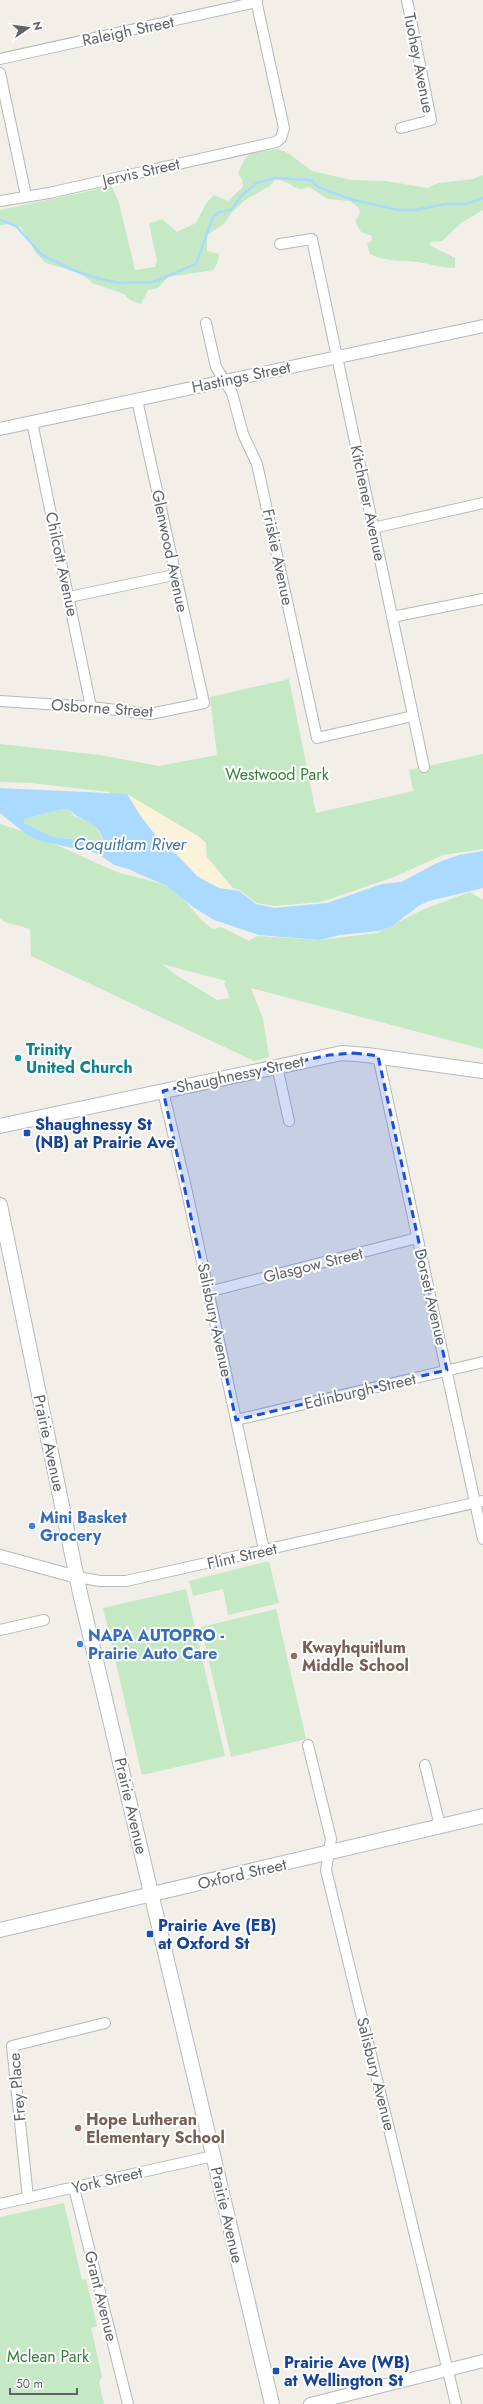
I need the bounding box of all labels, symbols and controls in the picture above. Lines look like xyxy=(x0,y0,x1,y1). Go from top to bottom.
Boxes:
north arrow xyxy=(8,8,48,48)
street label: Raleigh Street xyxy=(80,10,176,52)
street label: Tuohey Avenue xyxy=(398,11,440,115)
text: N xyxy=(29,20,47,32)
street label: Jervis Street xyxy=(98,152,182,193)
street label: Hastings Street xyxy=(189,355,293,399)
street label: Kitchener Avenue xyxy=(344,443,392,563)
street label: Glenwood Avenue xyxy=(146,488,194,614)
street label: Friskie Avenue xyxy=(257,507,299,607)
street label: Chilcott Avenue xyxy=(40,510,84,618)
street label: Osborne Street xyxy=(50,693,154,723)
park label: Westwood Park xyxy=(225,763,330,786)
water label: Coquitlam River xyxy=(74,832,188,856)
place label: Trinity United Church xyxy=(26,1038,133,1079)
street label: Shaughnessy Street xyxy=(174,1049,306,1099)
marker: Trinity United Church xyxy=(13,1053,23,1063)
place label: Shaughnessy St (NB) at Prairie Ave xyxy=(35,1113,175,1154)
marker: Shaughnessy St (NB) at Prairie Ave xyxy=(22,1128,32,1138)
street label: Glasgow Street xyxy=(261,1242,365,1288)
street label: Dorset Avenue xyxy=(409,1247,453,1347)
street label: Salisbury Avenue xyxy=(192,1261,238,1379)
street label: Edinburgh Street xyxy=(302,1367,418,1415)
street label: Prairie Avenue xyxy=(28,1393,70,1493)
place label: Mini Basket Grocery xyxy=(40,1506,128,1547)
marker: Mini Basket Grocery xyxy=(27,1521,37,1531)
street label: Flint Street xyxy=(205,1537,279,1575)
place label: NAPA AUTOPRO - Prairie Auto Care xyxy=(88,1624,224,1665)
place label: Kwayhquitlum Middle School xyxy=(302,1636,409,1677)
marker: NAPA AUTOPRO - Prairie Auto Care xyxy=(75,1639,85,1649)
marker: Kwayhquitlum Middle School xyxy=(289,1651,299,1661)
street label: Prairie Avenue xyxy=(109,1756,153,1856)
street label: Oxford Street xyxy=(195,1853,289,1895)
place label: Prairie Ave (EB) at Oxford St xyxy=(158,1914,277,1955)
marker: Prairie Ave (EB) at Oxford St xyxy=(145,1929,155,1939)
street label: Salisbury Avenue xyxy=(351,2015,401,2133)
street label: Frey Place xyxy=(3,2052,31,2122)
place label: Hope Lutheran Elementary School xyxy=(86,2108,225,2149)
marker: Hope Lutheran Elementary School xyxy=(73,2123,83,2133)
street label: York Street xyxy=(70,2161,145,2199)
street label: Prairie Avenue xyxy=(205,2165,249,2265)
street label: Grant Avenue xyxy=(79,2248,123,2344)
park label: Mclean Park xyxy=(7,2345,90,2368)
place label: Prairie Ave (WB) at Wellington St xyxy=(284,2351,410,2392)
marker: Prairie Ave (WB) at Wellington St xyxy=(271,2366,281,2376)
scale bar xyxy=(10,2370,77,2396)
text: 50 m xyxy=(16,2375,43,2393)

